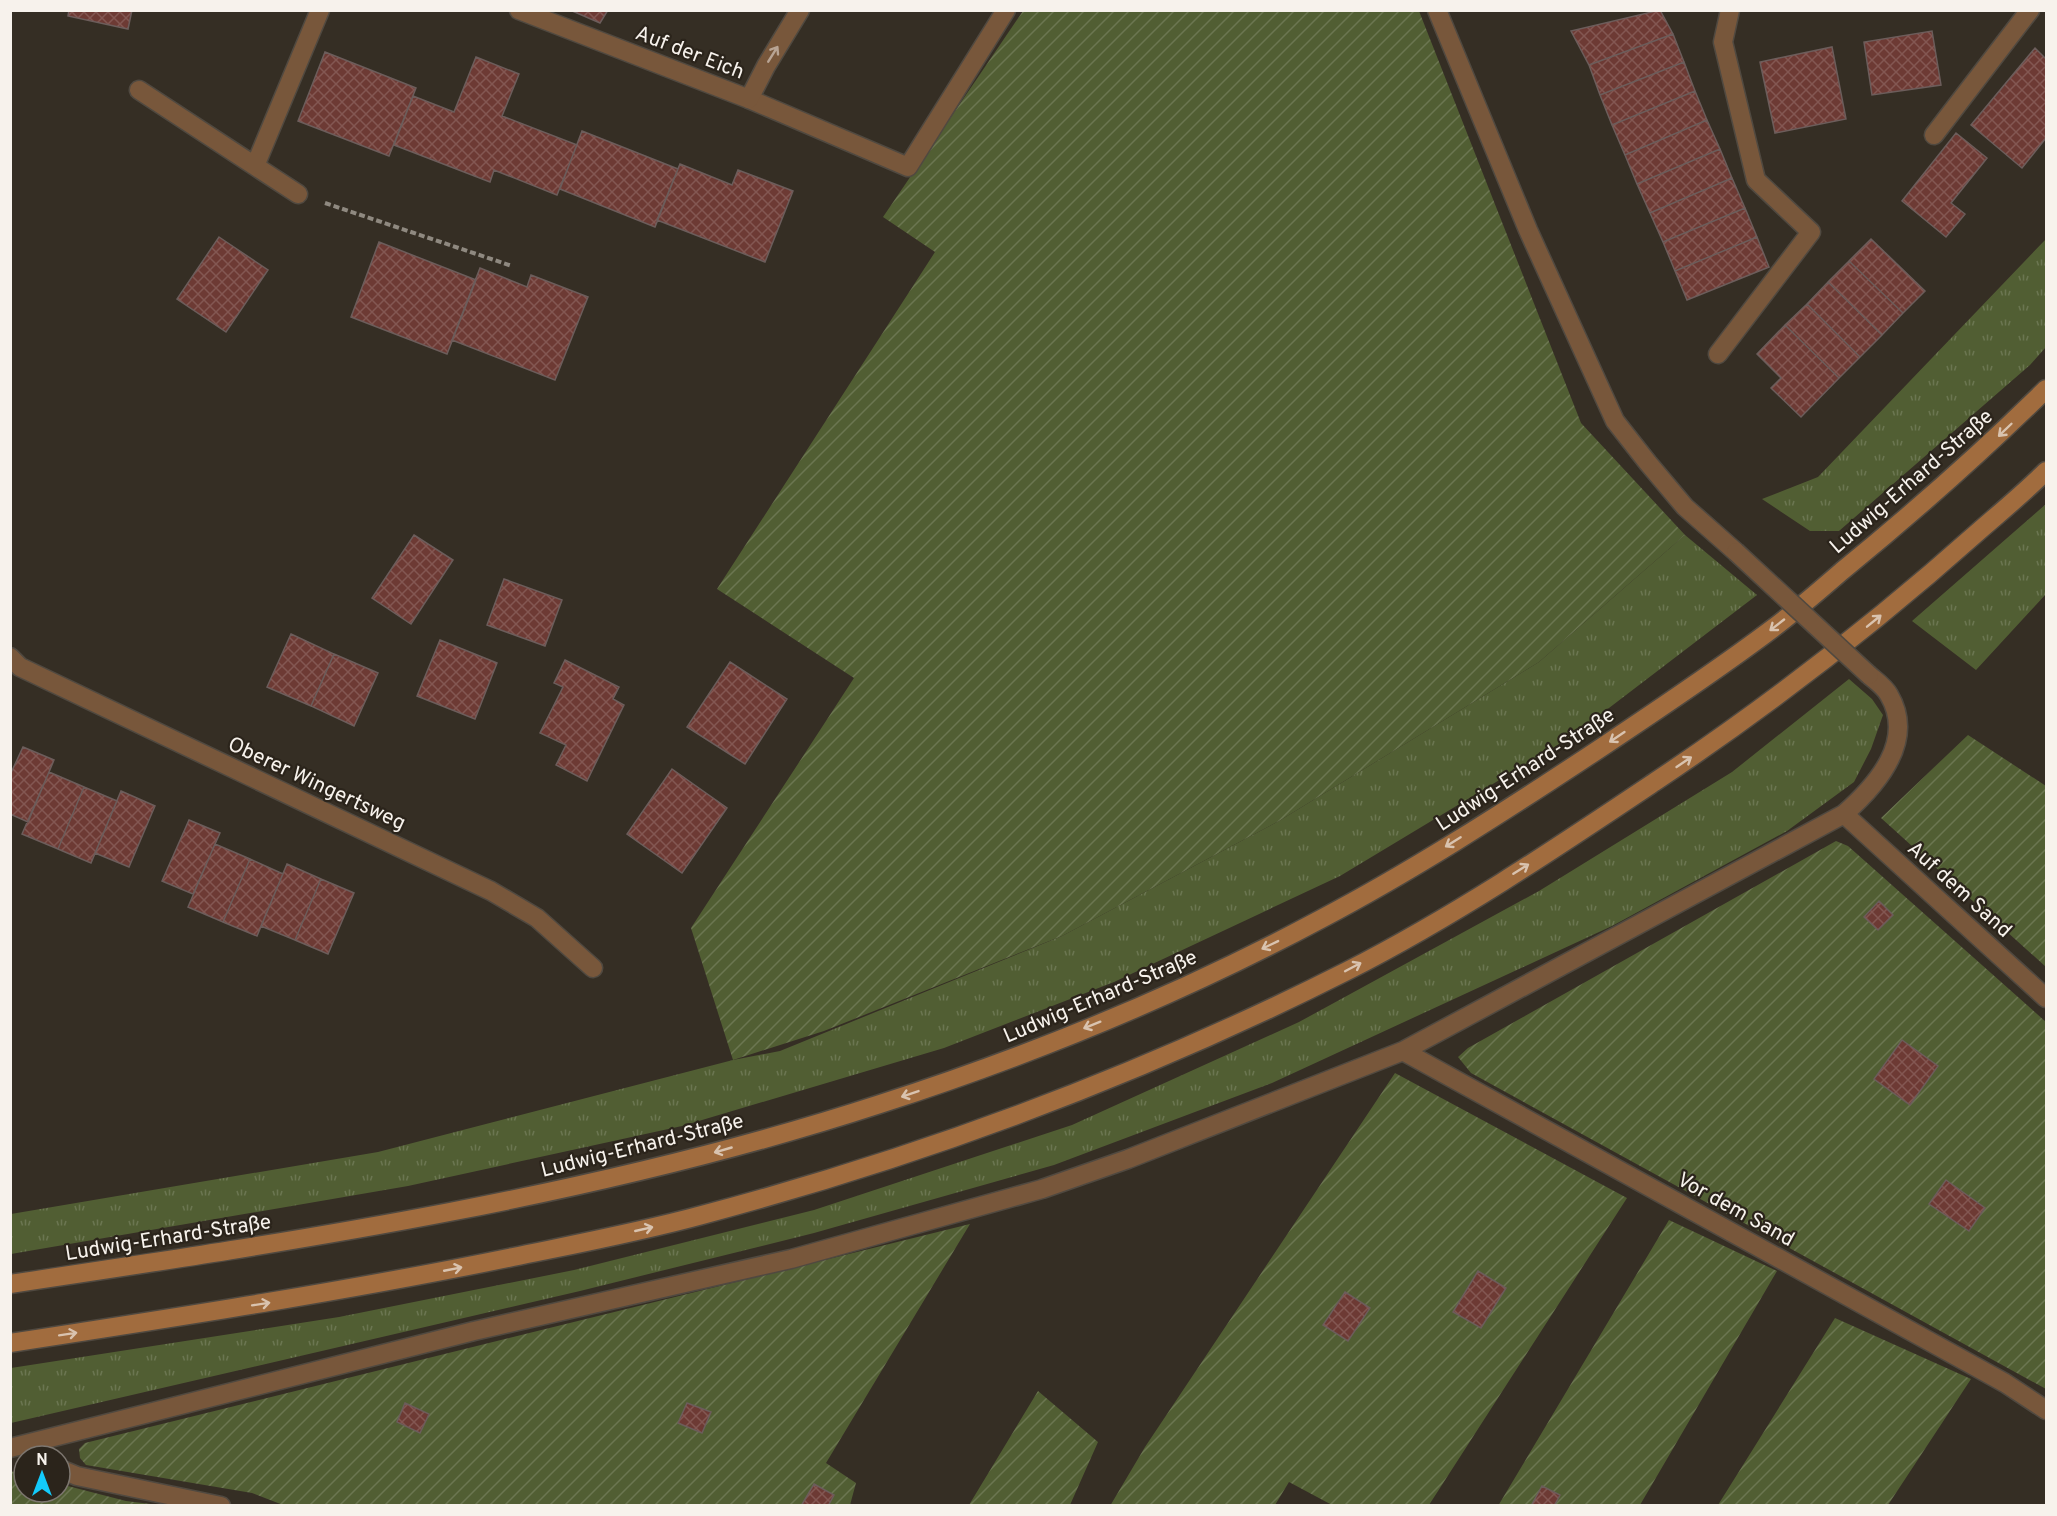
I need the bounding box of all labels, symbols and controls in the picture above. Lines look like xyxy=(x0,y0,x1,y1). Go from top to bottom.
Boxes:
street label: Auf der Eich xyxy=(631,20,748,87)
one-way arrow xyxy=(767,46,779,63)
street label: Ludwig-Erhard-Straße xyxy=(1825,404,1999,561)
one-way arrow xyxy=(1997,423,2012,438)
one-way arrow xyxy=(1866,614,1882,627)
one-way arrow xyxy=(1769,619,1785,632)
street label: Ludwig-Erhard-Straße xyxy=(1431,702,1620,838)
street label: Oberer Wingertsweg xyxy=(223,731,410,837)
one-way arrow xyxy=(1609,731,1626,743)
one-way arrow xyxy=(1675,756,1692,768)
street label: Auf dem Sand xyxy=(1901,836,2017,944)
one-way arrow xyxy=(1445,837,1462,849)
one-way arrow xyxy=(1512,863,1529,875)
one-way arrow xyxy=(1261,939,1279,951)
street label: Ludwig-Erhard-Straße xyxy=(1000,944,1202,1050)
one-way arrow xyxy=(1343,961,1361,972)
one-way arrow xyxy=(1084,1021,1102,1032)
one-way arrow xyxy=(901,1089,920,1100)
street label: Ludwig-Erhard-Straße xyxy=(538,1108,747,1185)
one-way arrow xyxy=(714,1144,733,1156)
street label: Vor dem Sand xyxy=(1672,1167,1799,1254)
street label: Ludwig-Erhard-Straße xyxy=(63,1209,273,1268)
one-way arrow xyxy=(634,1222,653,1234)
one-way arrow xyxy=(442,1263,462,1274)
one-way arrow xyxy=(251,1298,270,1309)
one-way arrow xyxy=(58,1329,78,1340)
north arrow xyxy=(12,1444,72,1504)
text: N xyxy=(36,1451,48,1471)

